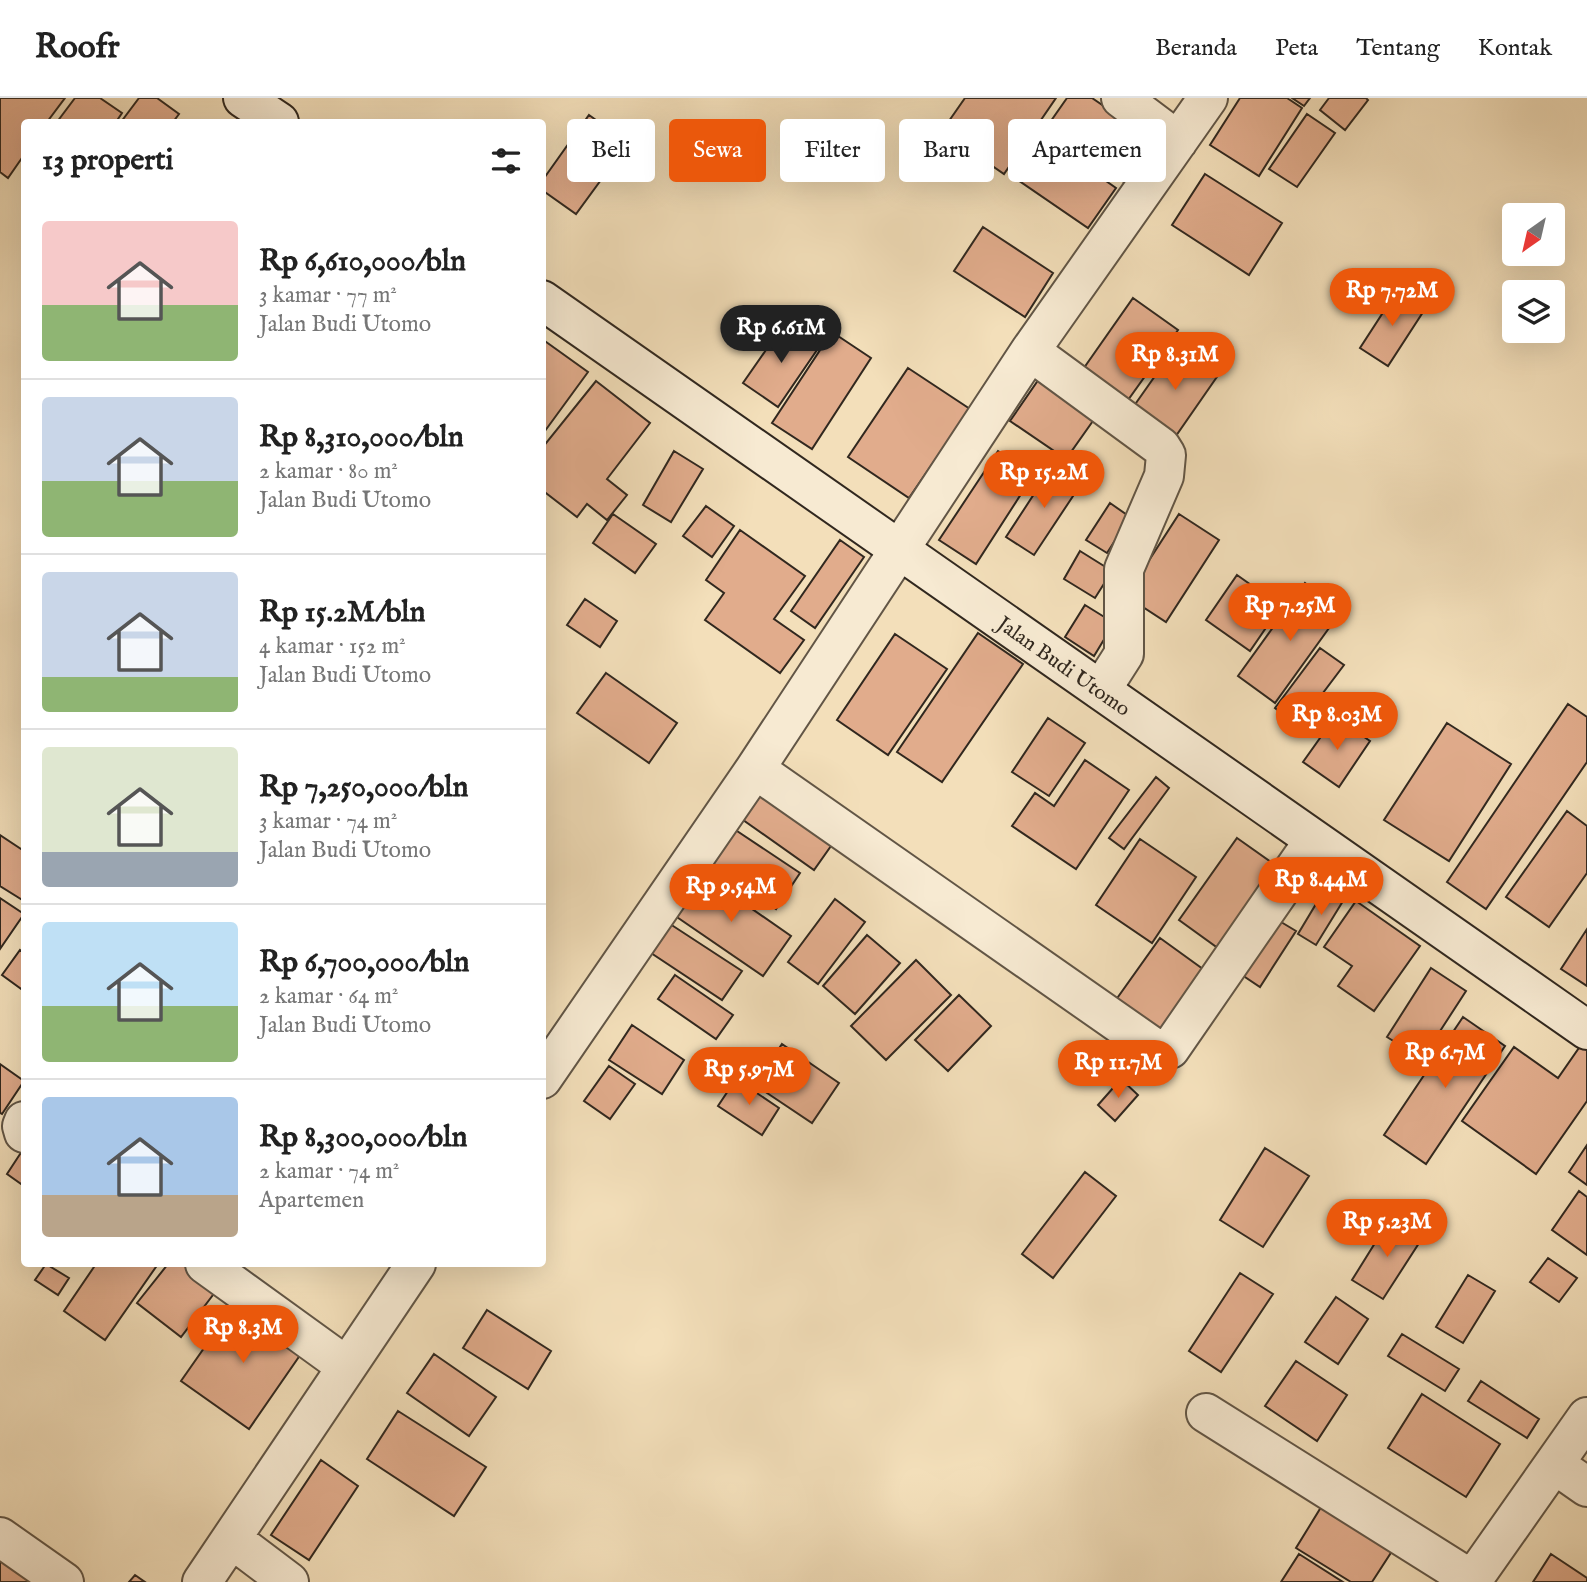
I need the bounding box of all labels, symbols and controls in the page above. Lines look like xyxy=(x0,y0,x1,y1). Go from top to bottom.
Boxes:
text: Roofr xyxy=(35,27,120,69)
text: Beranda xyxy=(1155,33,1237,64)
text: Peta xyxy=(1275,33,1318,64)
text: Tentang xyxy=(1356,33,1440,64)
text: Kontak xyxy=(1478,33,1552,64)
chip: Beli xyxy=(567,119,655,182)
chip: Sewa xyxy=(669,119,766,182)
chip: Filter xyxy=(780,119,885,182)
chip: Baru xyxy=(899,119,994,182)
chip: Apartemen xyxy=(1008,119,1166,182)
text: 13 properti xyxy=(42,142,174,180)
icon: filters xyxy=(487,142,525,180)
north arrow xyxy=(1502,203,1564,266)
map controls xyxy=(1502,203,1565,343)
text: Rp 6,610,000/bln xyxy=(259,243,466,281)
icon: home xyxy=(98,249,182,333)
pin: Rp 7.72M xyxy=(1320,268,1464,328)
text: Rp 7.72M xyxy=(1346,276,1438,305)
button: layers xyxy=(1502,280,1565,343)
text: 3 kamar · 77 m² xyxy=(259,281,397,310)
pin: Rp 6.61M xyxy=(709,306,853,365)
text: Jalan Budi Utomo xyxy=(259,310,431,339)
text: Rp 6.61M xyxy=(736,313,826,342)
pin: Rp 8.31M xyxy=(1103,332,1247,392)
text: Rp 8.31M xyxy=(1131,340,1219,369)
text: Rp 8,310,000/bln xyxy=(259,419,464,457)
icon: home xyxy=(98,425,182,509)
pin: Rp 15.2M xyxy=(972,450,1116,510)
text: 2 kamar · 80 m² xyxy=(259,457,398,486)
text: Rp 15.2M xyxy=(999,458,1089,487)
text: Jalan Budi Utomo xyxy=(259,486,431,515)
pin: Rp 7.25M xyxy=(1218,584,1362,643)
text: Rp 7.25M xyxy=(1244,591,1336,620)
text: Rp 15.2M/bln xyxy=(259,594,426,632)
icon: home xyxy=(98,600,182,684)
street label: Jalan Budi Utomo xyxy=(989,610,1135,723)
text: 4 kamar · 152 m² xyxy=(259,632,406,661)
text: Jalan Budi Utomo xyxy=(259,661,431,690)
pin: Rp 8.03M xyxy=(1265,692,1409,752)
text: Rp 8.03M xyxy=(1292,700,1382,729)
text: Rp 7,250,000/bln xyxy=(259,769,469,807)
icon: home xyxy=(98,775,182,859)
text: 3 kamar · 74 m² xyxy=(259,807,397,836)
text: Jalan Budi Utomo xyxy=(259,836,431,865)
pin: Rp 8.44M xyxy=(1249,858,1393,917)
pin: Rp 9.54M xyxy=(659,864,803,924)
text: Rp 8.44M xyxy=(1274,865,1368,894)
text: Rp 9.54M xyxy=(686,872,776,901)
text: Rp 6,700,000/bln xyxy=(259,944,470,982)
icon: home xyxy=(98,950,182,1034)
text: 2 kamar · 64 m² xyxy=(259,982,399,1011)
text: Jalan Budi Utomo xyxy=(259,1011,431,1040)
pin: Rp 6.7M xyxy=(1380,1030,1510,1090)
text: Rp 6.7M xyxy=(1405,1038,1485,1067)
pin: Rp 11.7M xyxy=(1046,1040,1190,1100)
pin: Rp 5.97M xyxy=(677,1048,821,1107)
text: Rp 11.7M xyxy=(1074,1048,1162,1077)
text: Rp 5.97M xyxy=(704,1055,794,1084)
text: Rp 8,300,000/bln xyxy=(259,1119,467,1157)
icon: home xyxy=(98,1125,182,1209)
text: 2 kamar · 74 m² xyxy=(259,1157,400,1186)
text: Apartemen xyxy=(259,1186,364,1215)
pin: Rp 5.23M xyxy=(1315,1200,1459,1259)
text: Rp 5.23M xyxy=(1342,1207,1432,1236)
pin: Rp 8.3M xyxy=(178,1306,308,1365)
text: Rp 8.3M xyxy=(203,1313,283,1342)

